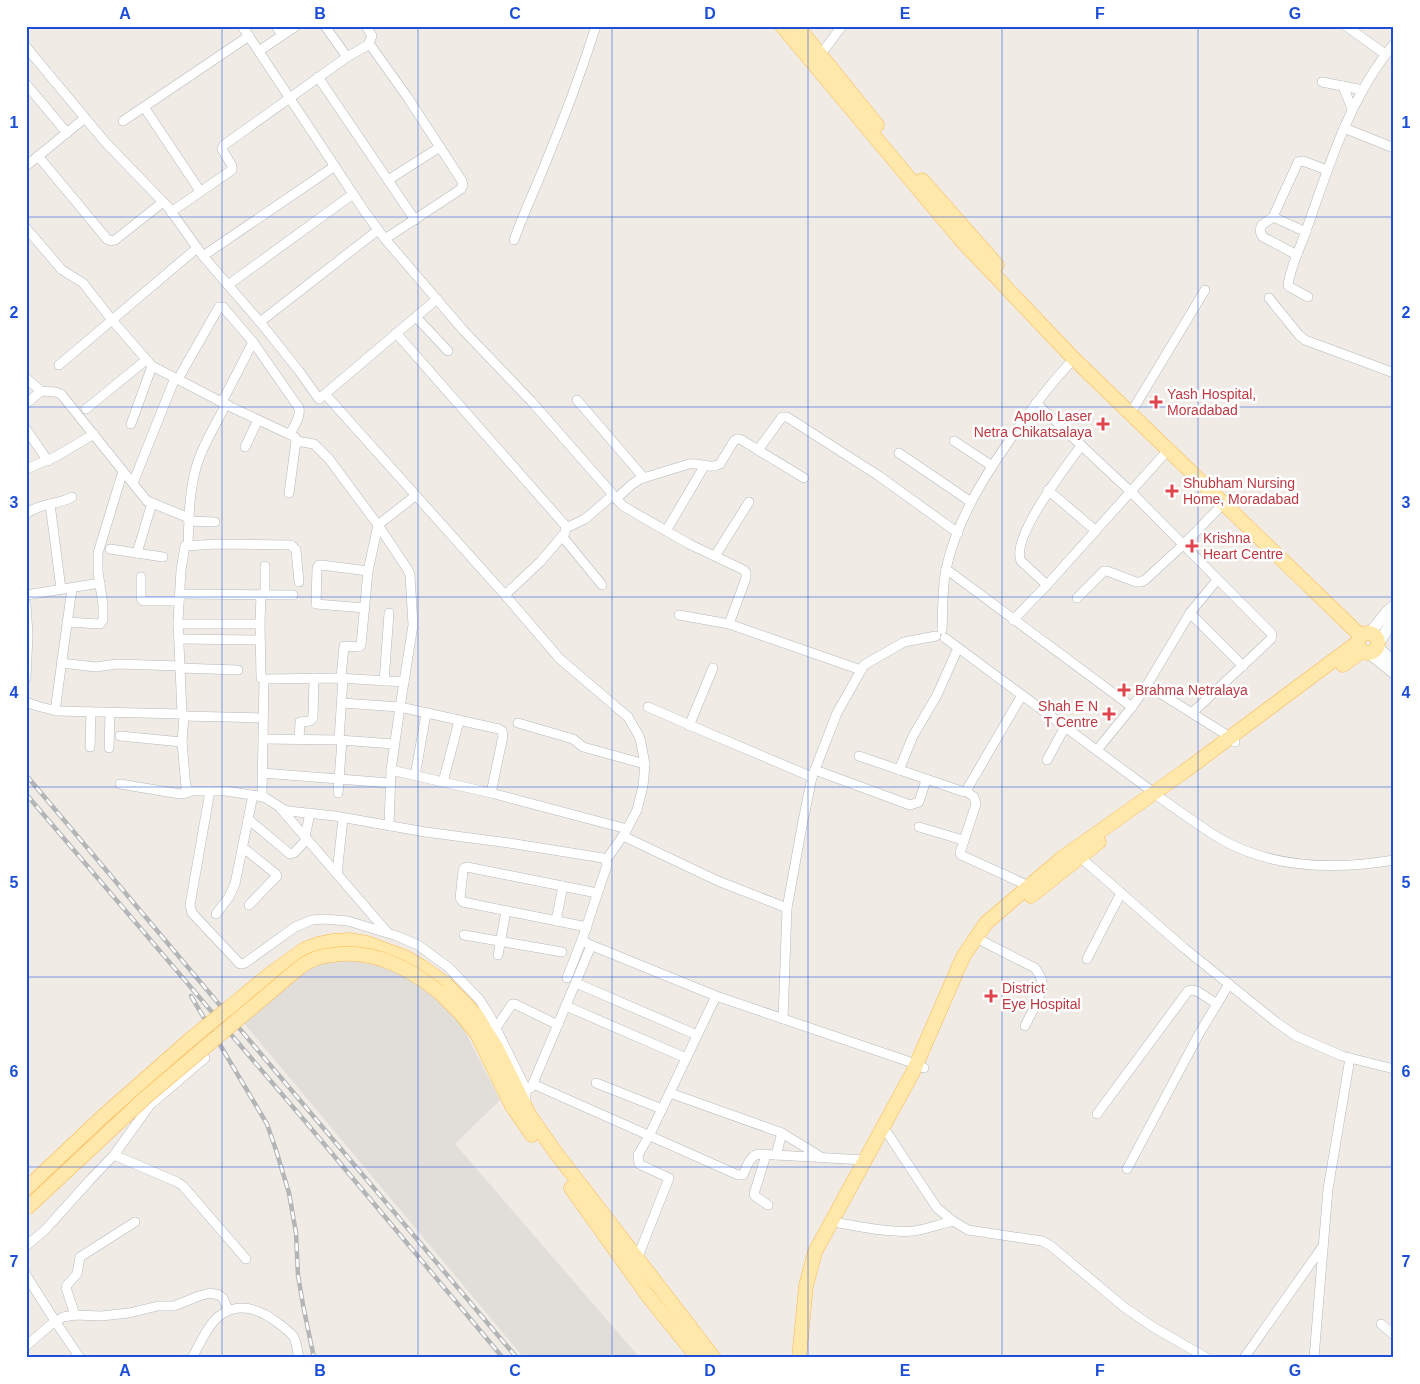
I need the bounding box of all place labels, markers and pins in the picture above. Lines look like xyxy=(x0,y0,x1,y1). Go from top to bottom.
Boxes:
place label: Yash Hospital, Moradabad xyxy=(1167,386,1256,418)
marker: Yash Hospital, Moradabad xyxy=(1149,395,1163,409)
place label: Apollo Laser Netra Chikatsalaya xyxy=(974,408,1092,440)
marker: Apollo Laser Netra Chikatsalaya xyxy=(1096,417,1110,431)
place label: Shubham Nursing Home, Moradabad xyxy=(1183,475,1299,507)
marker: Shubham Nursing Home, Moradabad xyxy=(1165,484,1179,498)
place label: Krishna Heart Centre xyxy=(1203,530,1283,562)
marker: Krishna Heart Centre xyxy=(1185,539,1199,553)
place label: Brahma Netralaya xyxy=(1135,682,1248,698)
marker: Brahma Netralaya xyxy=(1117,683,1131,697)
place label: Shah E N T Centre xyxy=(1038,698,1098,730)
marker: Shah E N T Centre xyxy=(1102,707,1116,721)
place label: District Eye Hospital xyxy=(1002,980,1081,1012)
marker: District Eye Hospital xyxy=(984,989,998,1003)

